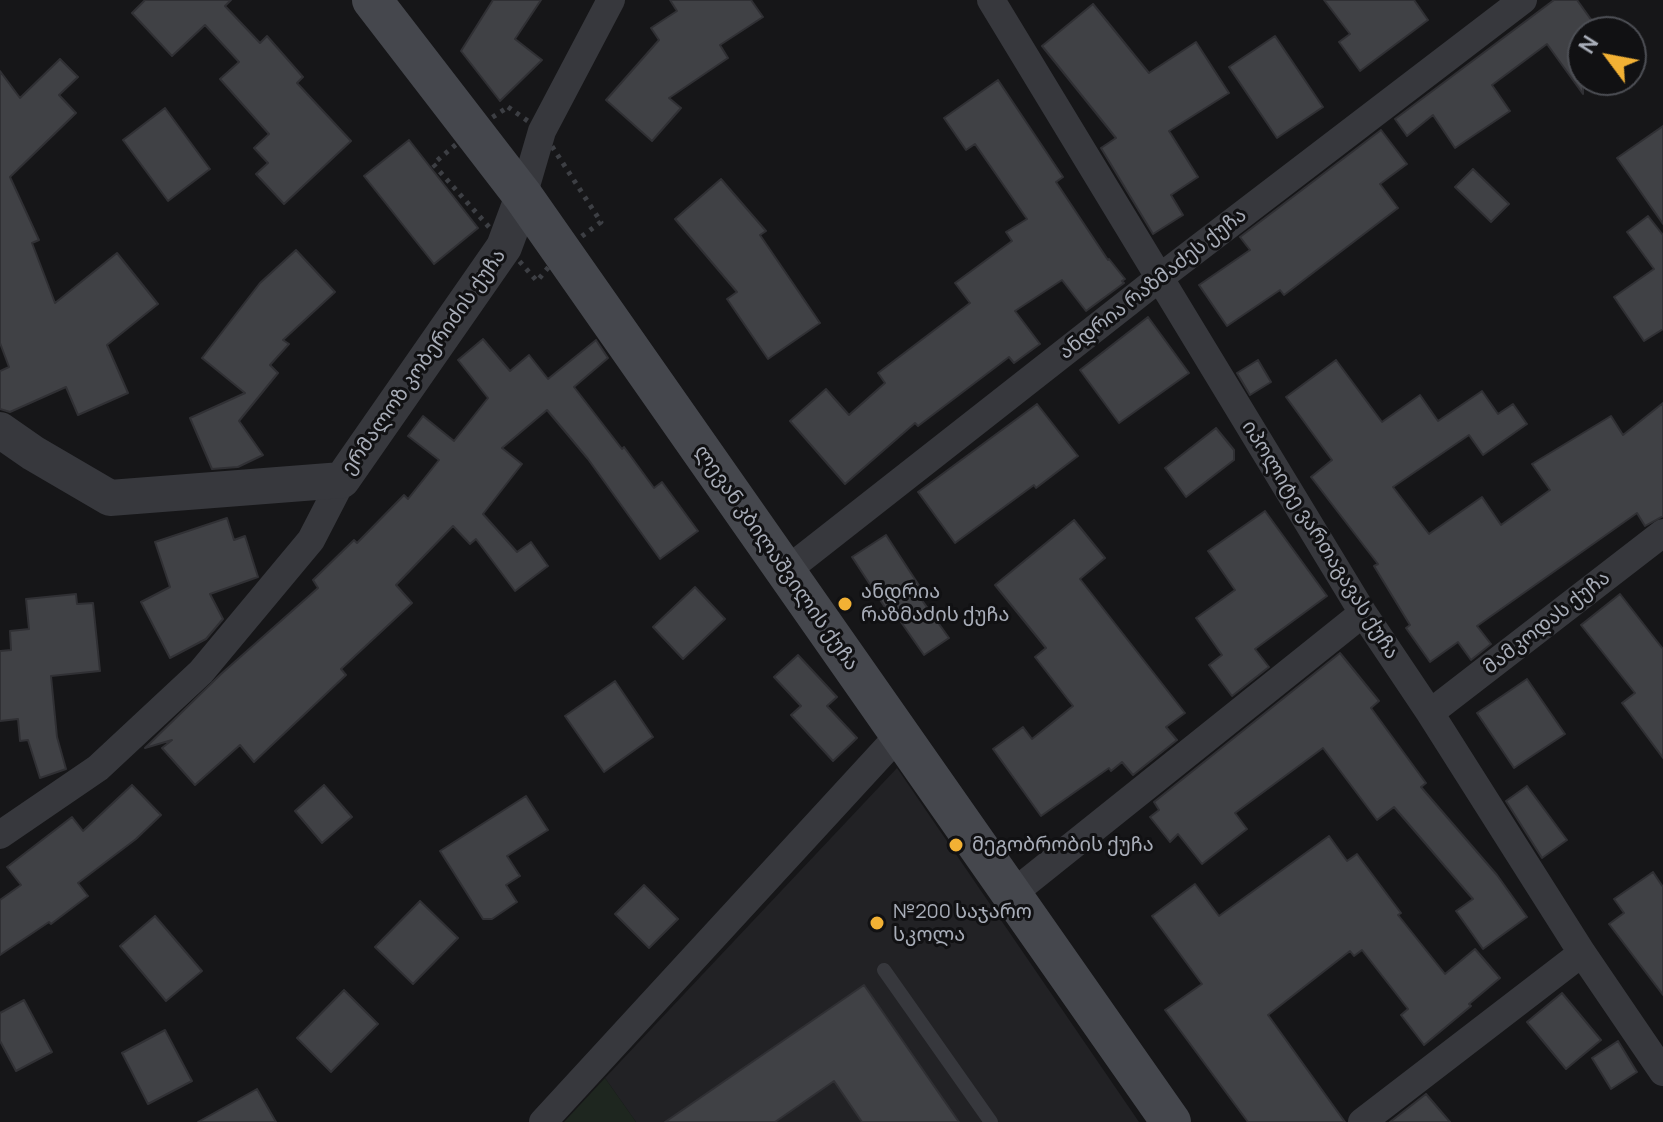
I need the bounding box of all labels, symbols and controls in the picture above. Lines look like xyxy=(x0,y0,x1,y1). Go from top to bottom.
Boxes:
north arrow xyxy=(1567,16,1647,96)
text: N xyxy=(1571,30,1605,59)
street label: ანდრია რაზმაძეს ქუჩა xyxy=(1054,203,1252,365)
street label: ერმალოზ კობერიძის ქუჩა xyxy=(337,245,511,479)
street label: იპოლიტე ვართაგავას ქუჩა xyxy=(1236,416,1404,664)
street label: ლევან კბილაშვილის ქუჩა xyxy=(689,441,863,675)
street label: მამკოდას ქუჩა xyxy=(1479,566,1615,680)
place label: ანდრია რაზმაძის ქუჩა xyxy=(861,580,1009,627)
marker: ანდრია რაზმაძის ქუჩა xyxy=(836,595,854,613)
place label: მეგობრობის ქუჩა xyxy=(972,833,1154,857)
marker: მეგობრობის ქუჩა xyxy=(947,836,965,854)
place label: №200 საჯარო სკოლა xyxy=(893,900,1032,947)
marker: №200 საჯარო სკოლა xyxy=(868,914,886,932)

